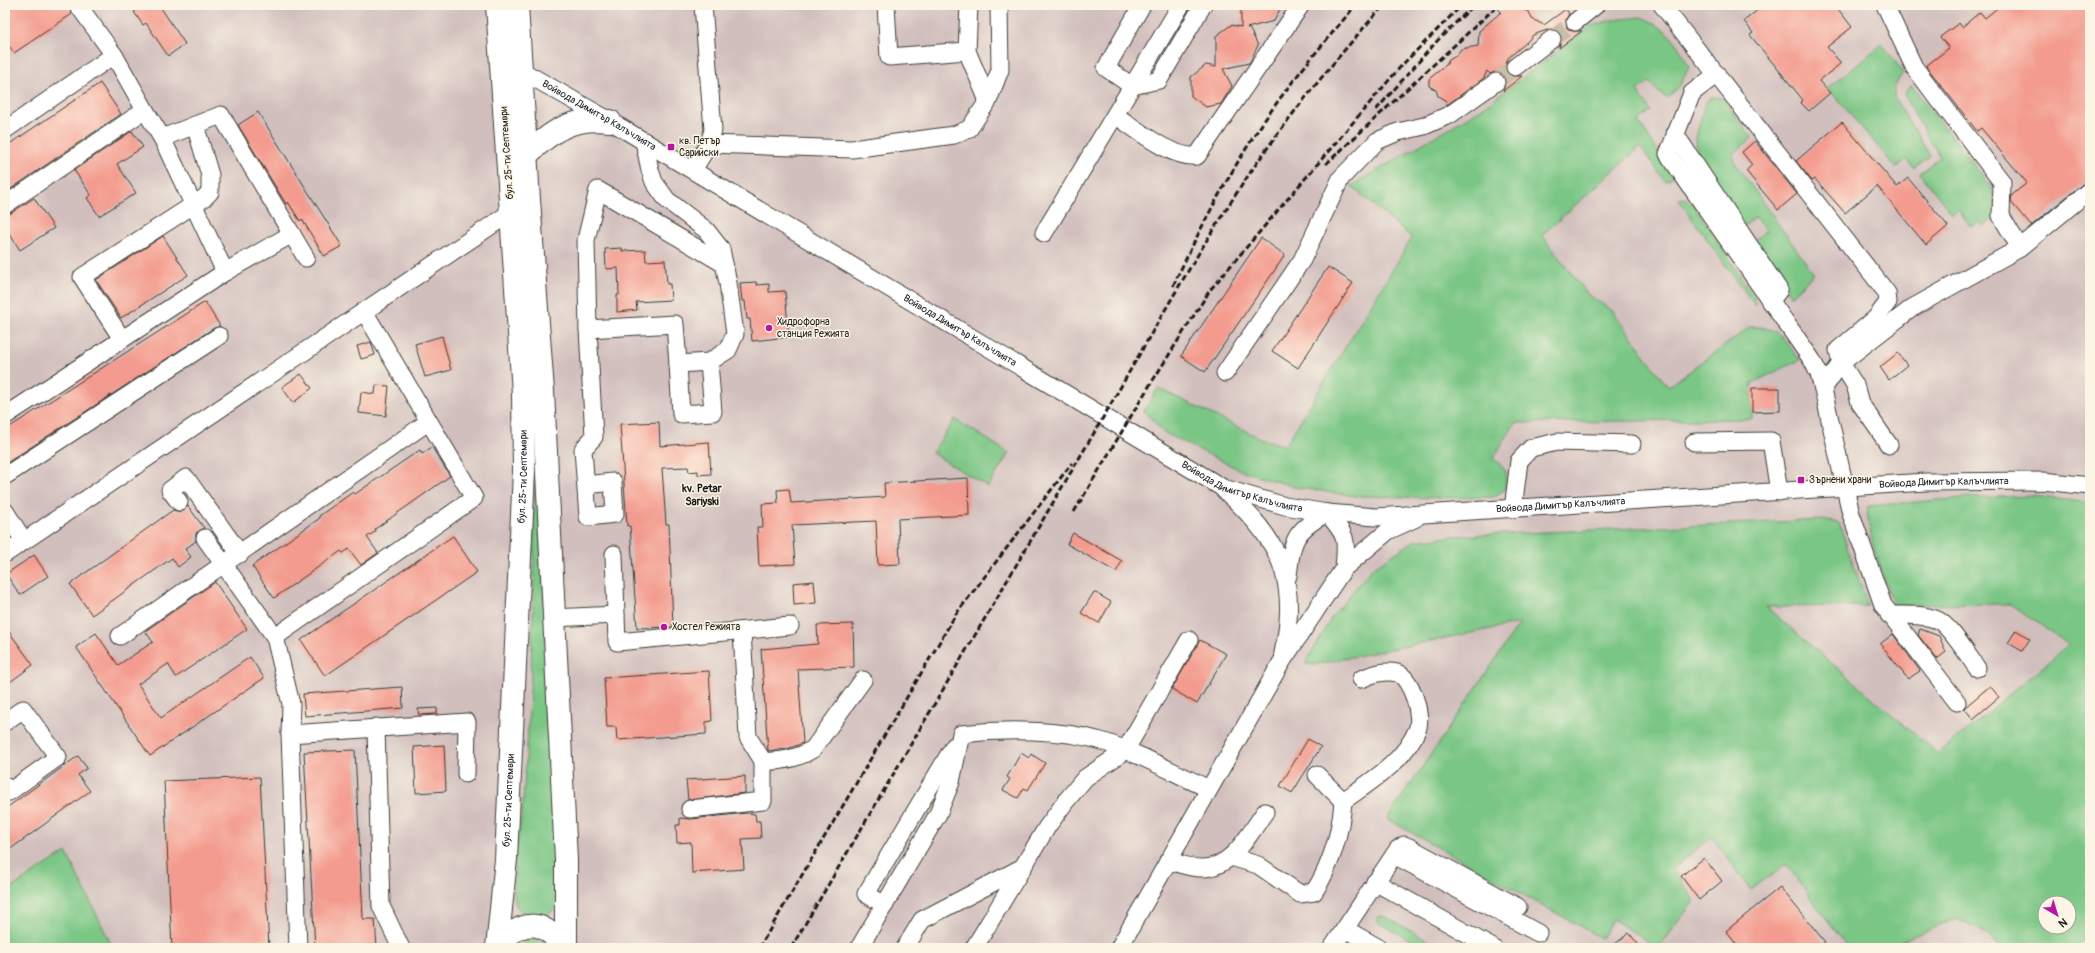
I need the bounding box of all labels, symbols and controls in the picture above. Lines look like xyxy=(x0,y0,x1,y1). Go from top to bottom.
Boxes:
street label: Войвода Димитър Калъчлията xyxy=(540,78,659,153)
street label: бул. 25-ти Септември xyxy=(498,105,516,200)
place label: кв. Петър Сарийски xyxy=(679,135,721,159)
marker: кв. Петър Сарийски xyxy=(666,142,676,152)
street label: Войвода Димитър Калъчлията xyxy=(901,292,1019,369)
place label: Хидрофорна станция Режията xyxy=(777,316,850,340)
marker: Хидрофорна станция Режията xyxy=(764,323,774,333)
street label: бул. 25-ти Септември xyxy=(516,430,530,524)
street label: Войвода Димитър Калъчлията xyxy=(1179,458,1304,515)
place label: Зърнени храни xyxy=(1809,474,1872,486)
marker: Зърнени храни xyxy=(1796,475,1806,485)
street label: Войвода Димитър Калъчлията xyxy=(1879,475,2009,491)
district label: kv. Petar Sariyski xyxy=(681,482,723,508)
street label: Войвода Димитър Калъчлията xyxy=(1496,495,1626,515)
place label: Хостел Режията xyxy=(672,621,740,633)
marker: Хостел Режията xyxy=(659,622,669,632)
street label: бул. 25-ти Септември xyxy=(501,753,517,847)
north arrow xyxy=(2037,895,2077,935)
text: N xyxy=(2055,915,2070,930)

